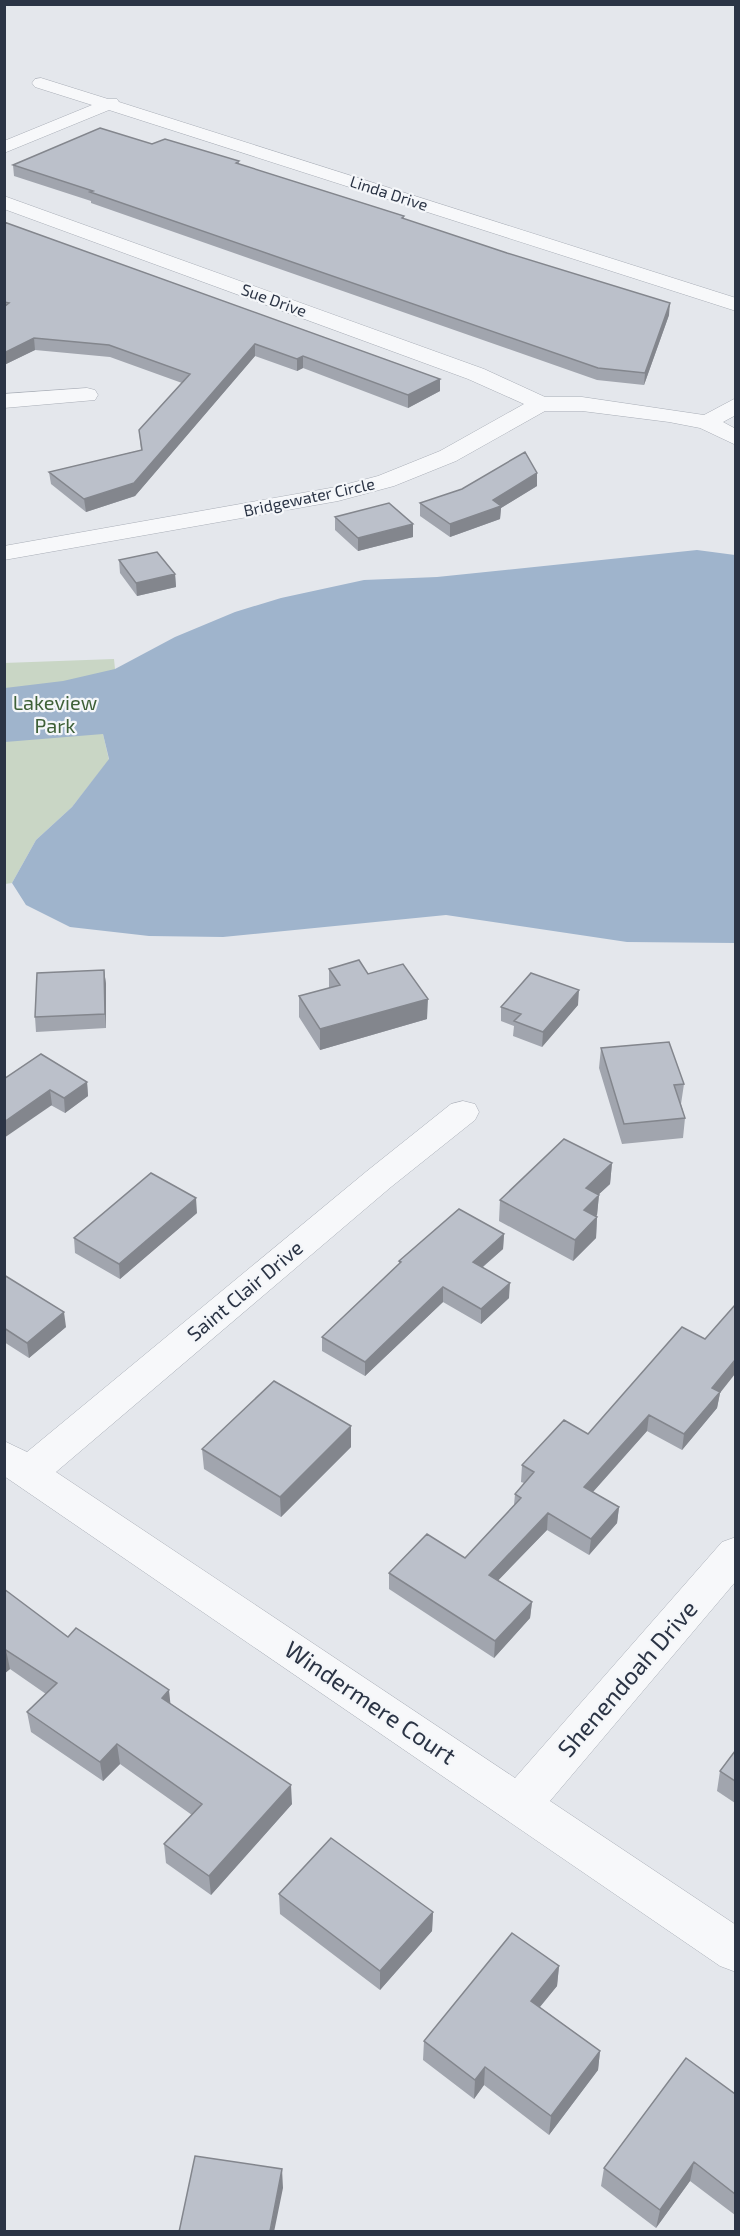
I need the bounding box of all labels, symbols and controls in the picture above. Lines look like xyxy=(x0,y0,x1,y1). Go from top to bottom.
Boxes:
street label: Linda Drive xyxy=(348,171,431,214)
street label: Sue Drive xyxy=(239,279,309,320)
street label: Bridgewater Circle xyxy=(242,473,376,520)
park label: Lakeview Park xyxy=(13,690,97,737)
street label: Saint Clair Drive xyxy=(182,1235,307,1346)
street label: Shenendoah Drive xyxy=(551,1594,703,1762)
street label: Windermere Court xyxy=(280,1634,462,1770)

